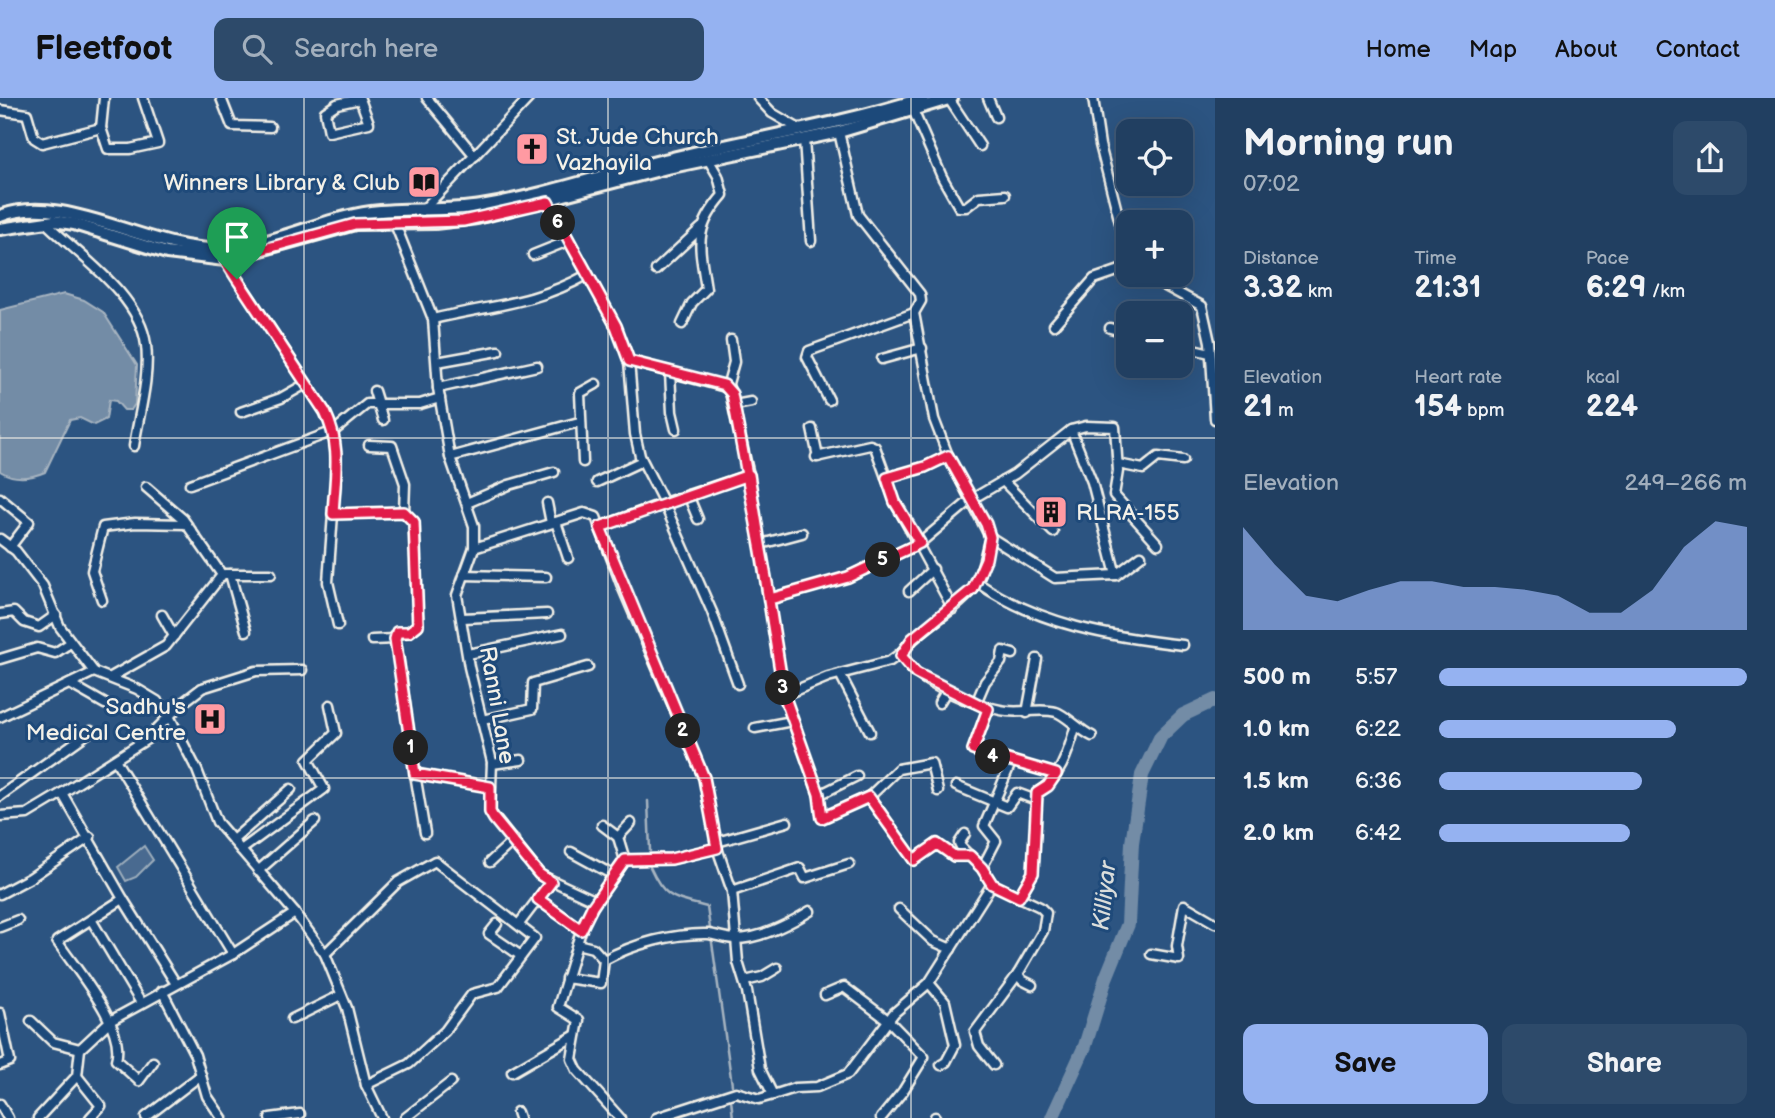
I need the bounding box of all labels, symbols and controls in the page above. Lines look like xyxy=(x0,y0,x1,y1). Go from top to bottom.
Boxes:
search box xyxy=(214,18,704,81)
text: Fleetfoot xyxy=(35,29,172,69)
icon: search xyxy=(238,30,276,68)
text: Search here xyxy=(294,34,438,65)
text: Home xyxy=(1366,35,1431,64)
text: Map xyxy=(1469,35,1517,64)
text: About xyxy=(1555,35,1617,64)
text: Contact xyxy=(1655,35,1740,64)
map controls xyxy=(1116,119,1193,378)
button: locate xyxy=(1116,119,1193,196)
text: Morning run xyxy=(1243,121,1454,166)
button: share xyxy=(1673,121,1747,195)
place label: St. Jude Church Vazhayila xyxy=(556,123,719,177)
church icon: St. Jude Church Vazhayila xyxy=(513,130,551,168)
library icon: Winners Library & Club xyxy=(405,163,443,201)
place label: Winners Library & Club xyxy=(164,169,400,197)
text: 07:02 xyxy=(1243,170,1300,198)
pin: 6 xyxy=(540,206,576,240)
pin xyxy=(207,207,267,279)
button: + xyxy=(1116,210,1193,287)
text: 6 xyxy=(552,211,563,234)
icon: arrive xyxy=(218,218,256,256)
text: Distance xyxy=(1243,247,1319,270)
text: Time xyxy=(1414,247,1456,270)
text: Pace xyxy=(1586,247,1629,270)
text: 3.32 xyxy=(1243,270,1303,306)
text: 21:31 xyxy=(1414,270,1482,306)
text: 6:29 xyxy=(1586,270,1647,306)
text: km xyxy=(1303,280,1333,303)
text: /km xyxy=(1647,280,1685,303)
button: − xyxy=(1116,301,1193,378)
text: Elevation xyxy=(1243,366,1322,389)
text: Heart rate xyxy=(1414,366,1502,389)
text: kcal xyxy=(1586,366,1620,389)
text: 21 xyxy=(1243,389,1273,425)
text: 154 xyxy=(1414,389,1462,425)
text: 224 xyxy=(1586,389,1638,425)
text: m xyxy=(1273,399,1294,422)
text: bpm xyxy=(1462,399,1505,422)
text: Elevation xyxy=(1243,469,1339,497)
text: 249–266 m xyxy=(1624,469,1747,497)
building icon: RLRA-155 xyxy=(1032,493,1070,531)
place label: RLRA-155 xyxy=(1076,499,1180,527)
pin: 5 xyxy=(866,542,900,578)
text: 5 xyxy=(877,548,888,571)
street label: Ranni Lane xyxy=(473,644,521,766)
text: 500 m xyxy=(1243,663,1311,691)
text: 5:57 xyxy=(1355,663,1397,691)
pin: 3 xyxy=(766,670,800,706)
text: 3 xyxy=(777,676,788,699)
place label: Sadhu's Medical Centre xyxy=(26,693,186,747)
hospital icon: Sadhu's Medical Centre xyxy=(191,700,229,738)
pin: 2 xyxy=(666,714,700,748)
text: 1.0 km xyxy=(1243,715,1310,743)
text: 6:22 xyxy=(1355,715,1401,743)
text: 2 xyxy=(677,719,688,742)
pin: 1 xyxy=(394,730,428,766)
text: 1 xyxy=(407,736,415,759)
pin: 4 xyxy=(976,740,1010,774)
text: 4 xyxy=(987,745,998,768)
text: 1.5 km xyxy=(1243,767,1309,795)
text: 6:36 xyxy=(1355,767,1402,795)
text: 2.0 km xyxy=(1243,819,1314,847)
text: 6:42 xyxy=(1355,819,1401,847)
water label: Killiyar xyxy=(1086,858,1123,932)
button: Save xyxy=(1243,1024,1488,1104)
button: Share xyxy=(1502,1024,1747,1104)

